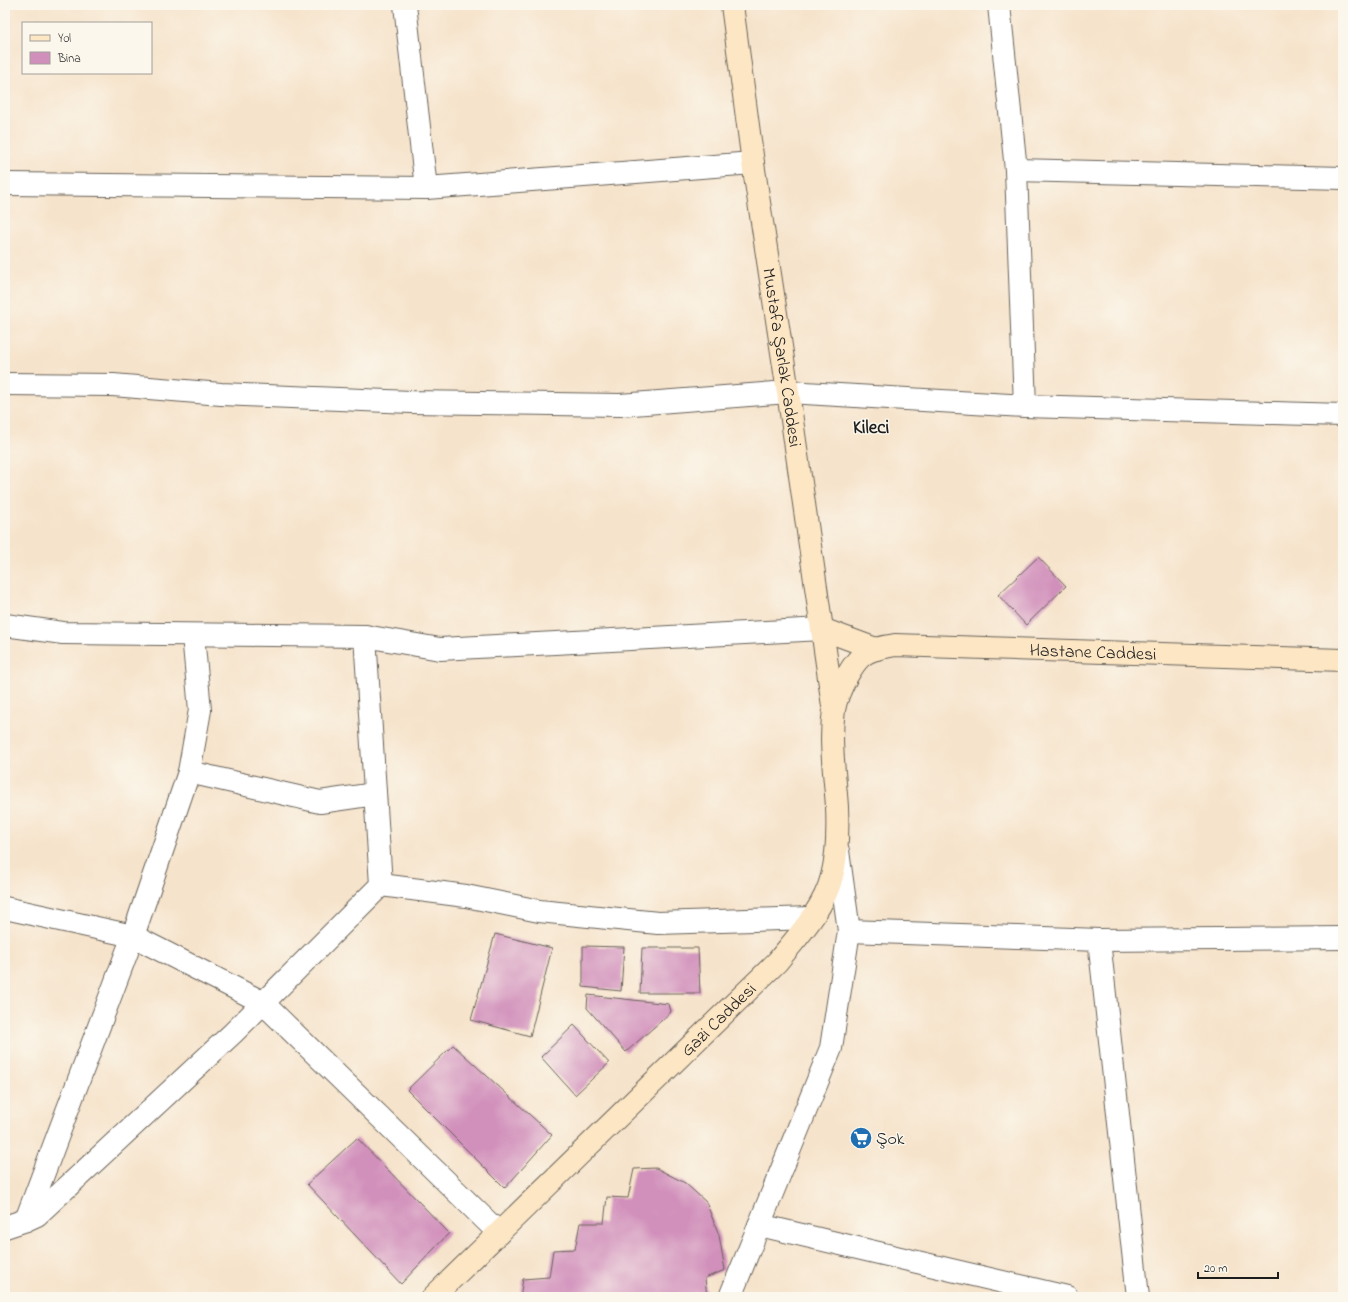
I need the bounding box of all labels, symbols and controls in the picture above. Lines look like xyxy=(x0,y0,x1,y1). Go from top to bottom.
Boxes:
legend xyxy=(22,22,152,74)
text: Yol xyxy=(58,30,71,48)
text: Bina xyxy=(57,50,81,68)
street label: Mustafa Şarlak Caddesi xyxy=(754,266,807,449)
district label: Kileci xyxy=(853,415,889,442)
street label: Hastane Caddesi xyxy=(1029,639,1157,669)
street label: Gazi Caddesi xyxy=(676,978,763,1064)
supermarket icon: Şok xyxy=(848,1125,874,1151)
place label: Şok xyxy=(876,1127,904,1153)
scale bar xyxy=(1198,1254,1278,1280)
text: 20 m xyxy=(1204,1260,1227,1278)

